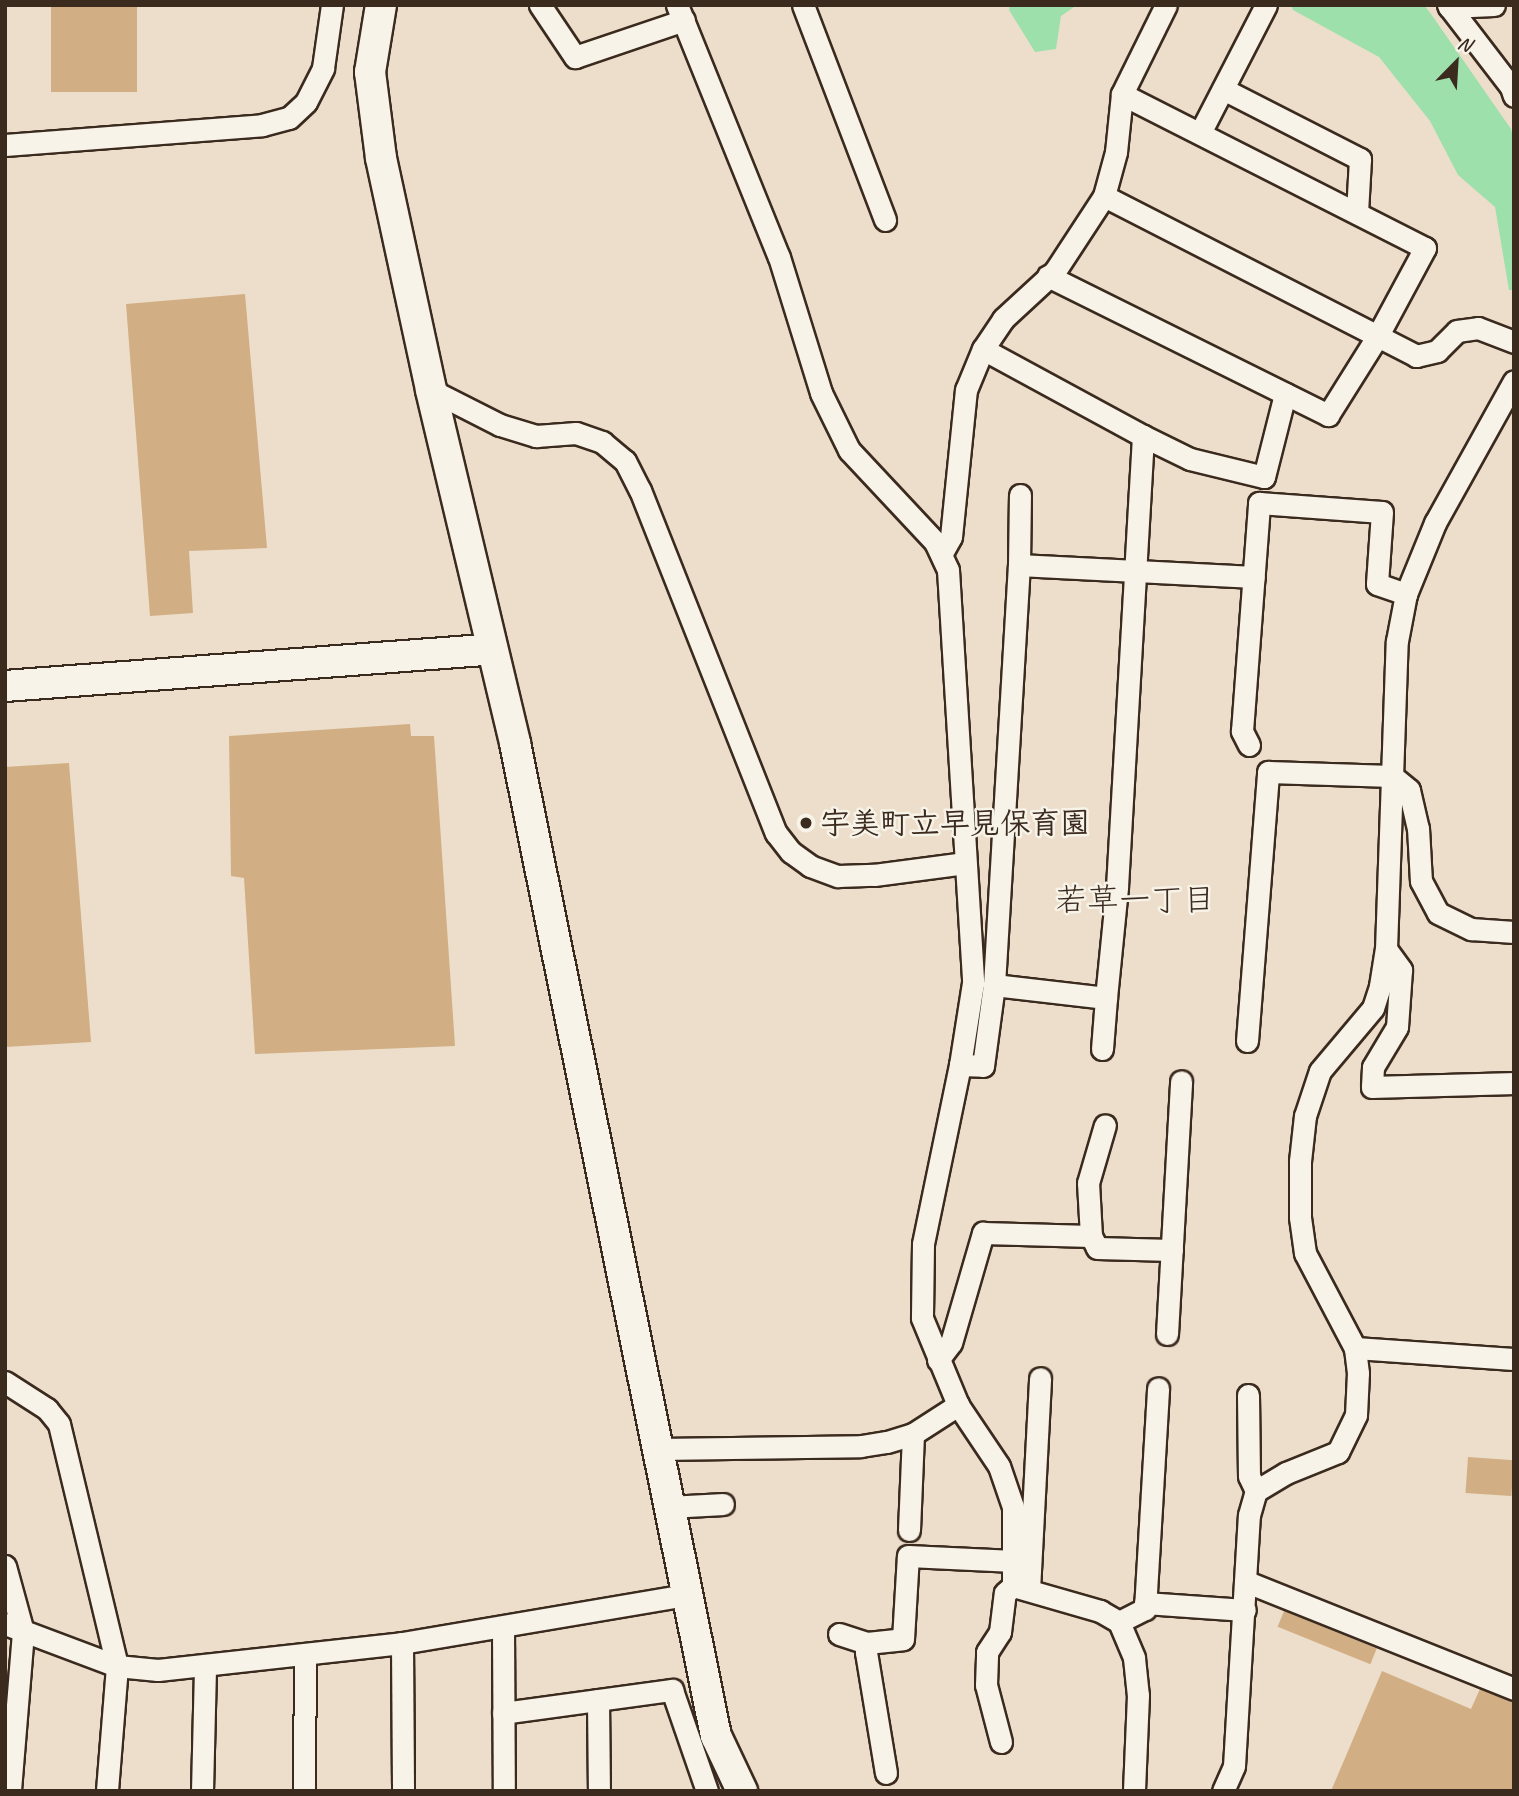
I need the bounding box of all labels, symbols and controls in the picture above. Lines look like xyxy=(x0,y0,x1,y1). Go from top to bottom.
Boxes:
north arrow xyxy=(1421,28,1491,98)
text: N xyxy=(1454,30,1475,57)
place label: 宇美町立早見保育園 xyxy=(820,805,1090,841)
marker: 宇美町立早見保育園 xyxy=(798,815,814,831)
district label: 若草一丁目 xyxy=(1055,881,1215,919)

